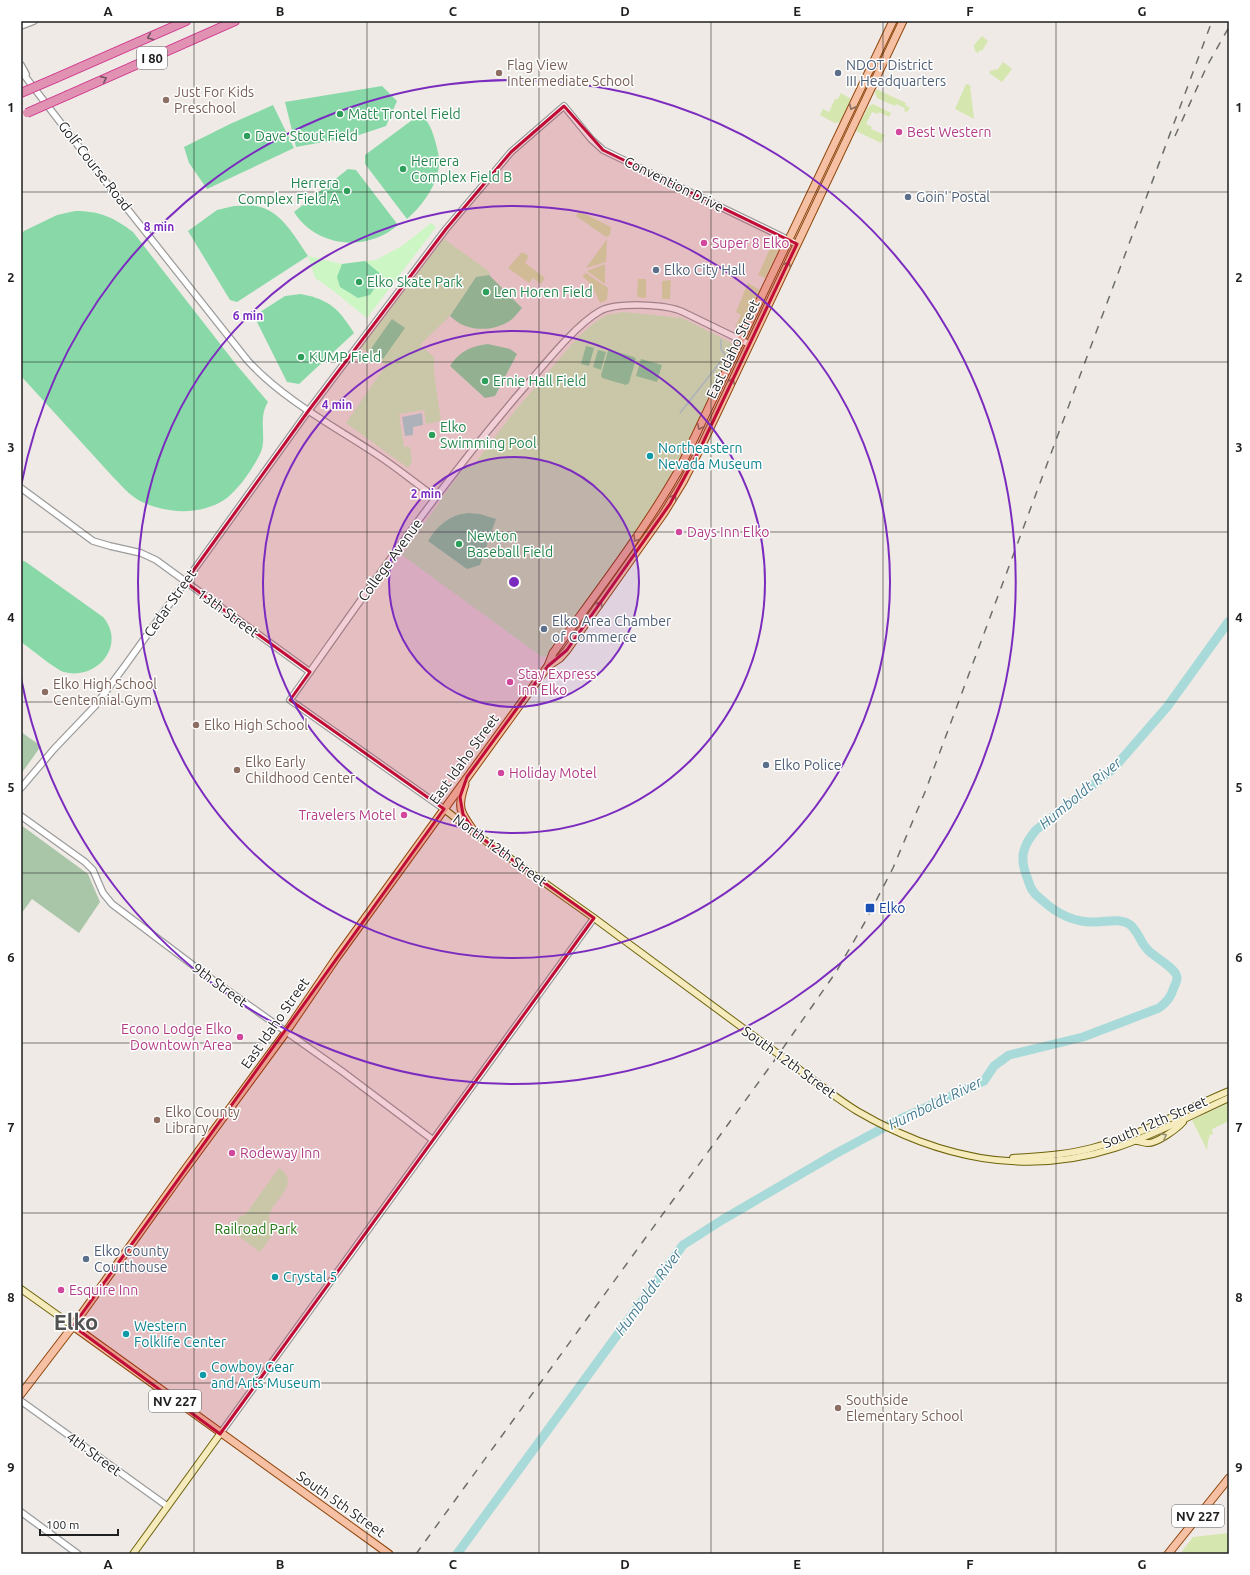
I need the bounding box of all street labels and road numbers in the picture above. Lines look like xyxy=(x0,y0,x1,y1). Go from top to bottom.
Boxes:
road number: I 80 xyxy=(137,47,167,69)
street label: Golf Course Road xyxy=(55,118,135,214)
street label: Convention Drive xyxy=(622,153,726,215)
street label: East Idaho Street xyxy=(703,297,763,401)
street label: College Avenue xyxy=(355,516,425,604)
street label: Cedar Street xyxy=(141,566,200,640)
street label: 13th Street xyxy=(194,585,262,641)
street label: East Idaho Street xyxy=(426,711,502,807)
street label: North 12th Street xyxy=(450,811,550,890)
street label: 9th Street xyxy=(190,960,251,1010)
street label: East Idaho Street xyxy=(238,974,313,1072)
street label: South 12th Street xyxy=(739,1023,839,1102)
street label: South 12th Street xyxy=(1100,1093,1210,1151)
road number: NV 227 xyxy=(149,1390,201,1412)
street label: 4th Street xyxy=(64,1429,125,1479)
street label: South 5th Street xyxy=(294,1468,389,1541)
road number: NV 227 xyxy=(1172,1505,1224,1527)

